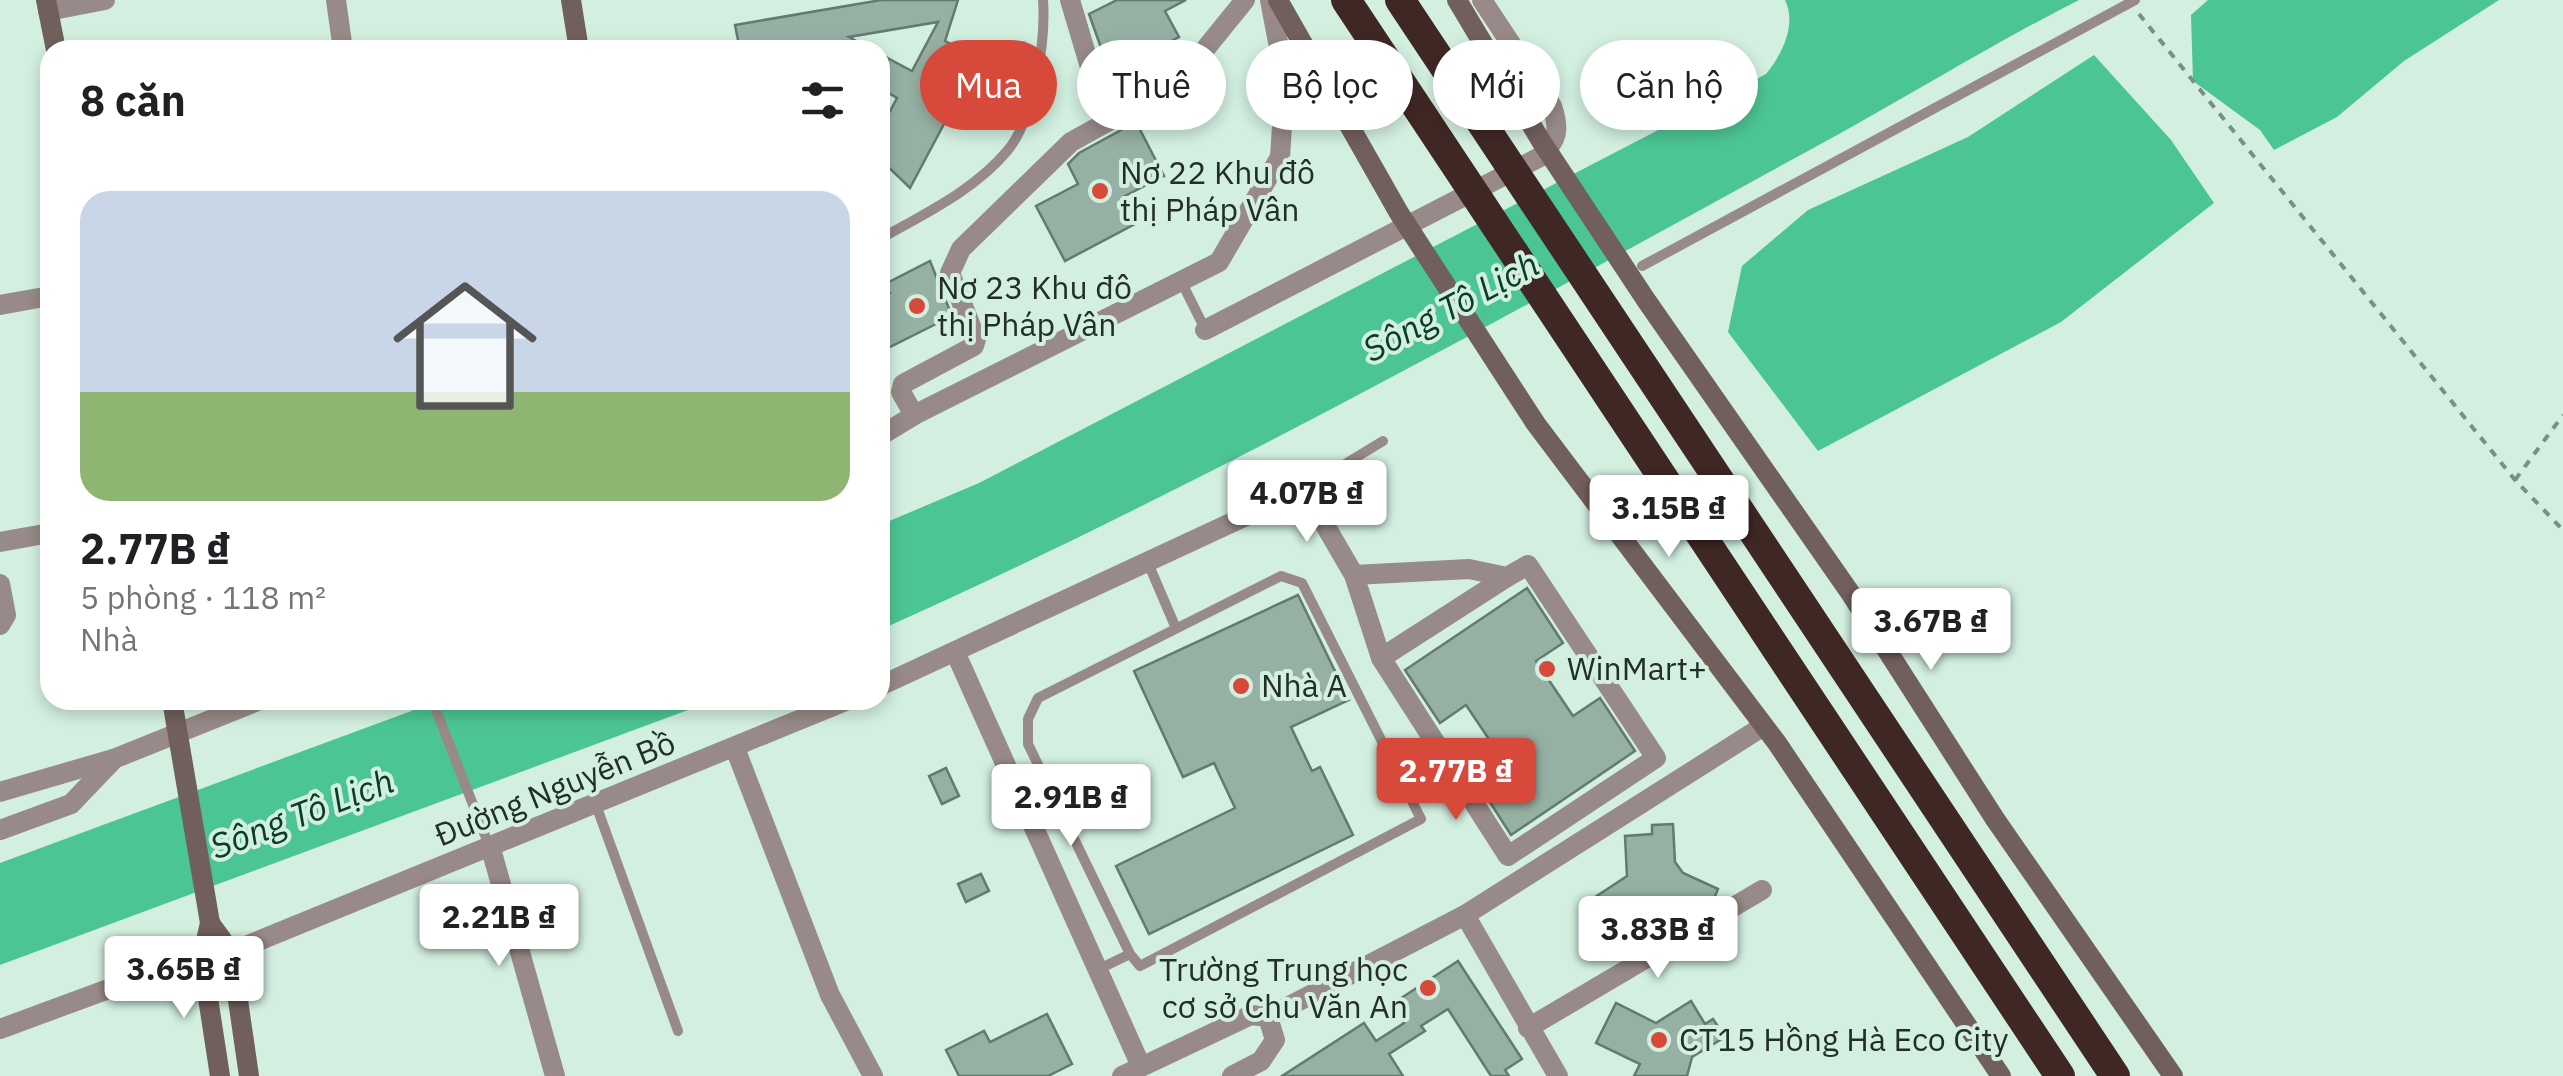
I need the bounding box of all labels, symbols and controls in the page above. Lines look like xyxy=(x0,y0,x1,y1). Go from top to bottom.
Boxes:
chip: Mua xyxy=(920,40,1057,130)
chip: Thuê xyxy=(1077,40,1226,130)
chip: Bộ lọc xyxy=(1246,40,1413,130)
chip: Mới xyxy=(1433,40,1560,130)
chip: Căn hộ xyxy=(1580,40,1758,130)
text: 8 căn xyxy=(80,73,186,128)
icon: filters xyxy=(795,73,850,128)
place label: Nơ 22 Khu đô thị Pháp Vân xyxy=(1120,151,1315,230)
marker: Nơ 22 Khu đô thị Pháp Vân xyxy=(1089,180,1111,202)
water label: Sông Tô Lịch xyxy=(1354,240,1547,372)
icon: home xyxy=(375,256,555,436)
place label: Nơ 23 Khu đô thị Pháp Vân xyxy=(937,266,1132,345)
marker: Nơ 23 Khu đô thị Pháp Vân xyxy=(906,295,928,317)
pin: 4.07B ₫ xyxy=(1215,460,1399,545)
text: 4.07B ₫ xyxy=(1250,471,1364,513)
pin: 3.15B ₫ xyxy=(1577,475,1761,560)
text: 3.15B ₫ xyxy=(1612,486,1726,528)
text: 2.77B ₫ xyxy=(80,521,231,576)
text: 5 phòng · 118 m² xyxy=(80,576,326,618)
pin: 3.67B ₫ xyxy=(1839,588,2023,673)
text: 3.67B ₫ xyxy=(1874,599,1988,641)
text: Nhà xyxy=(80,618,138,660)
place label: WinMart+ xyxy=(1567,647,1707,689)
marker: WinMart+ xyxy=(1536,658,1558,680)
place label: Nhà A xyxy=(1261,664,1347,706)
marker: Nhà A xyxy=(1230,675,1252,697)
street label: Đường Nguyễn Bồ xyxy=(428,721,681,855)
pin: 2.77B ₫ xyxy=(1364,738,1548,823)
text: 2.77B ₫ xyxy=(1399,749,1513,791)
water label: Sông Tô Lịch xyxy=(203,757,400,869)
pin: 2.91B ₫ xyxy=(979,764,1163,849)
text: 2.91B ₫ xyxy=(1014,775,1128,817)
pin: 2.21B ₫ xyxy=(407,884,591,969)
text: 2.21B ₫ xyxy=(442,895,556,937)
pin: 3.83B ₫ xyxy=(1566,896,1750,981)
text: 3.83B ₫ xyxy=(1601,907,1715,949)
pin: 3.65B ₫ xyxy=(92,936,276,1021)
text: 3.65B ₫ xyxy=(127,947,241,989)
place label: Trường Trung học cơ sở Chu Văn An xyxy=(1159,948,1408,1027)
marker: Trường Trung học cơ sở Chu Văn An xyxy=(1417,977,1439,999)
place label: CT15 Hồng Hà Eco City xyxy=(1679,1018,2008,1060)
marker: CT15 Hồng Hà Eco City xyxy=(1648,1029,1670,1051)

